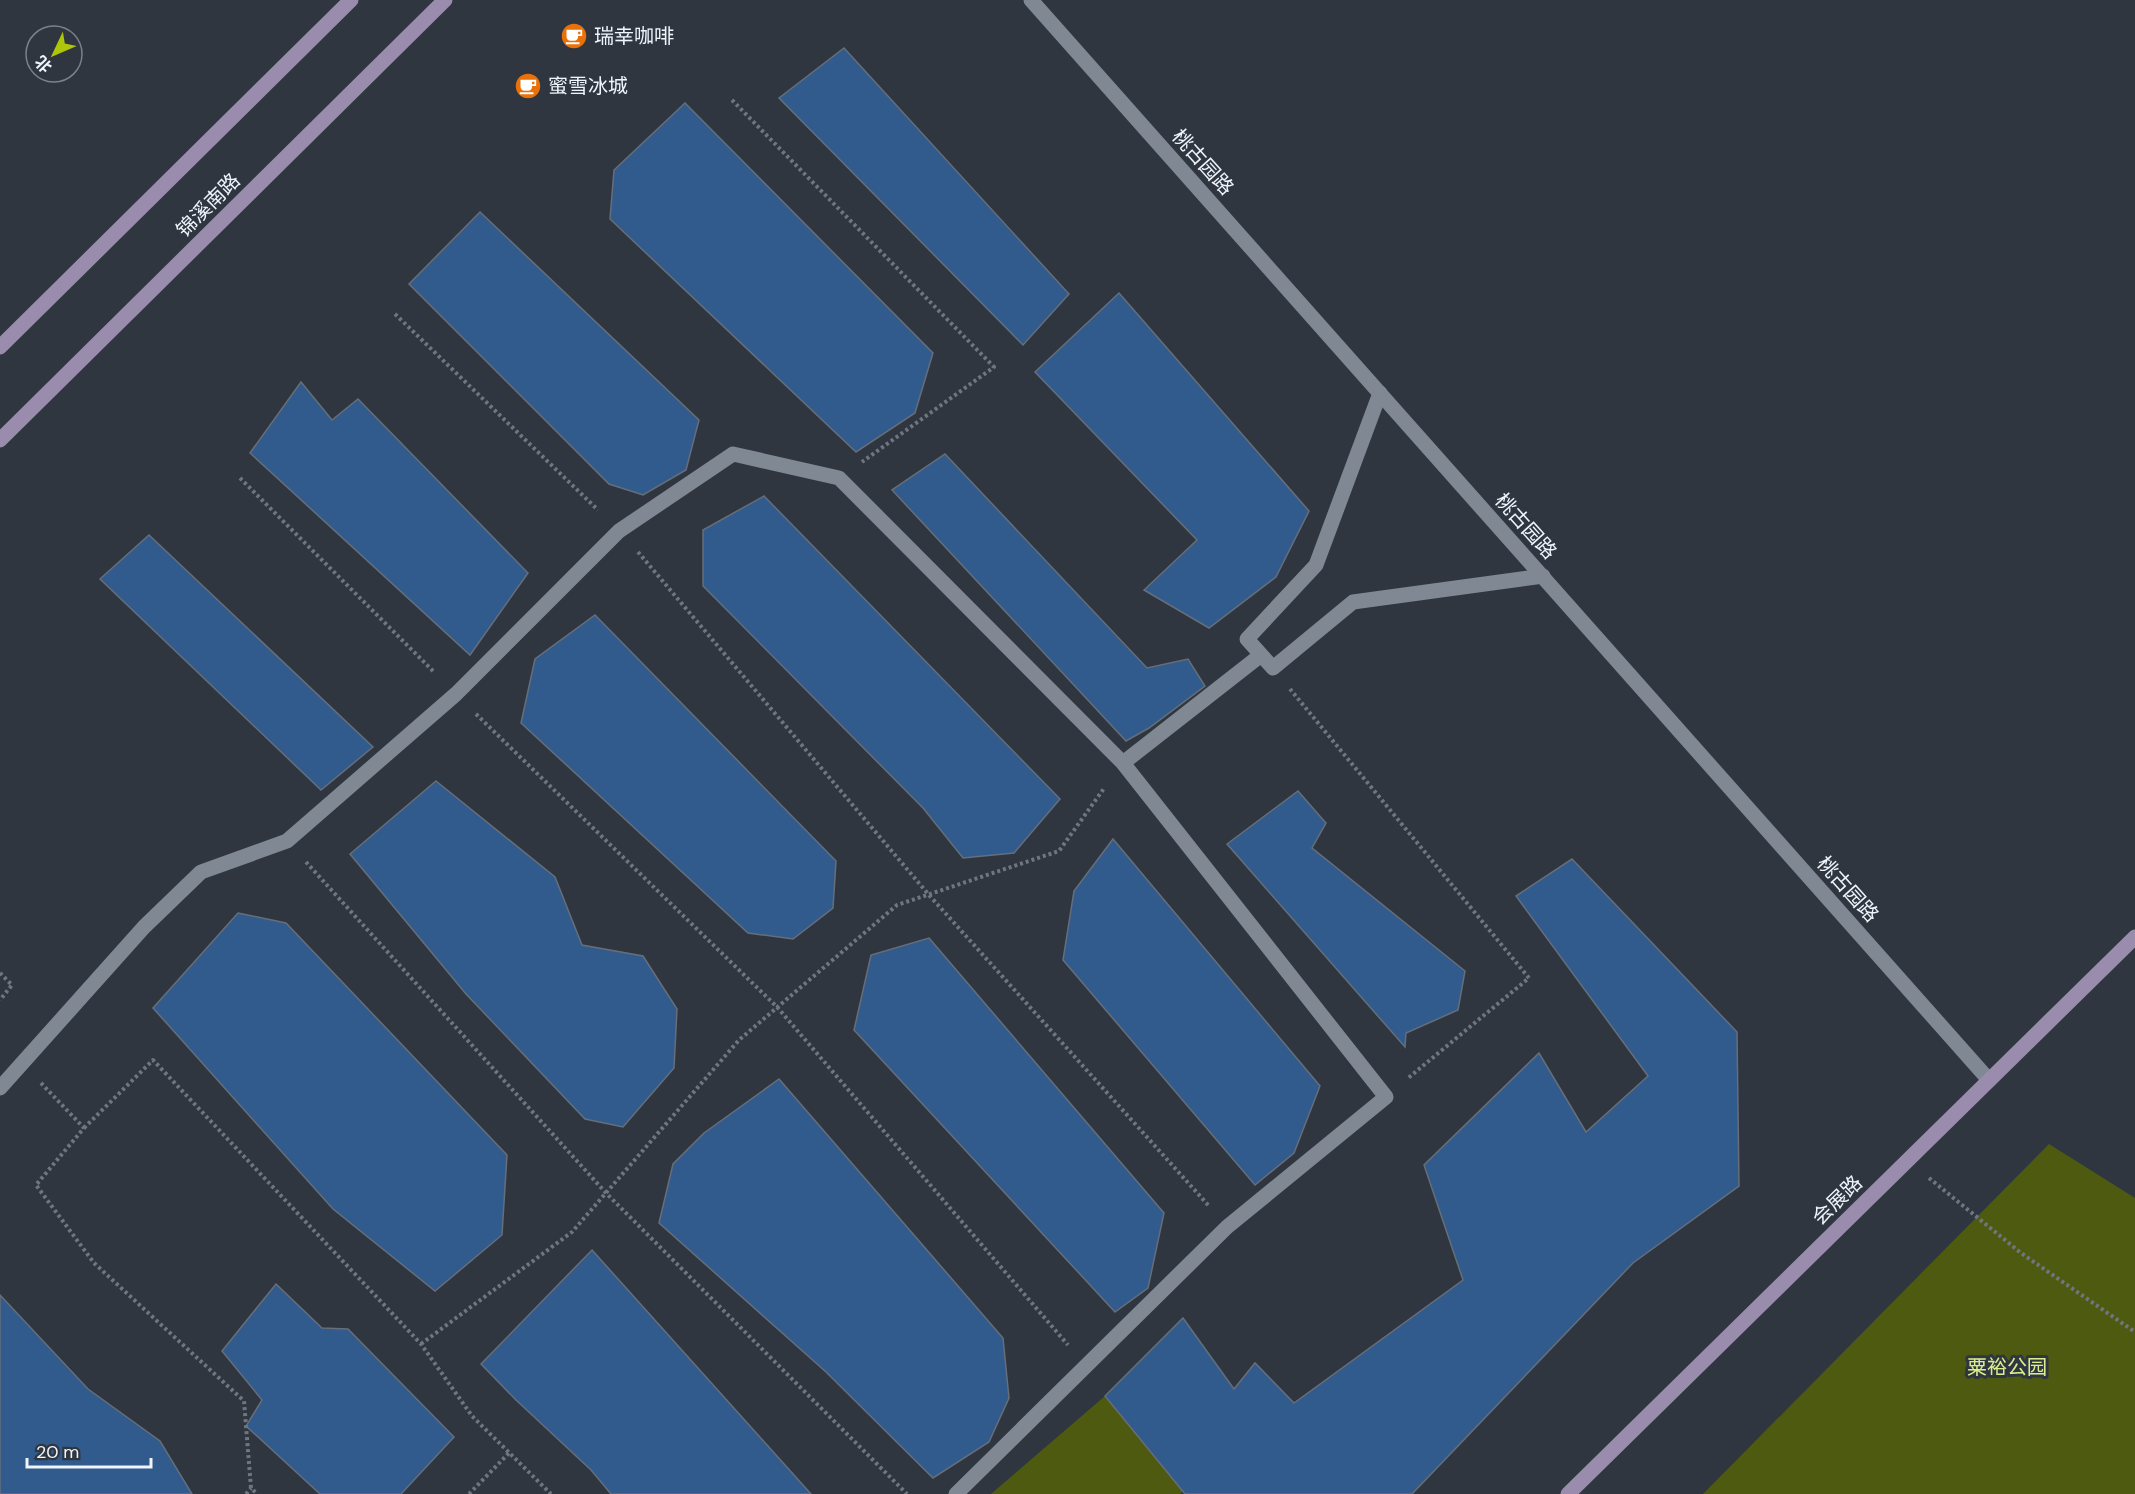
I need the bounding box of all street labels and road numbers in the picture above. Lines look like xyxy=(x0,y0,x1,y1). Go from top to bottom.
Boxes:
street label: 桃古园路 xyxy=(1167,124,1239,200)
street label: 锦溪南路 xyxy=(171,168,245,242)
street label: 桃古园路 xyxy=(1490,488,1562,564)
street label: 桃古园路 xyxy=(1812,851,1884,927)
street label: 会展路 xyxy=(1806,1170,1868,1230)

